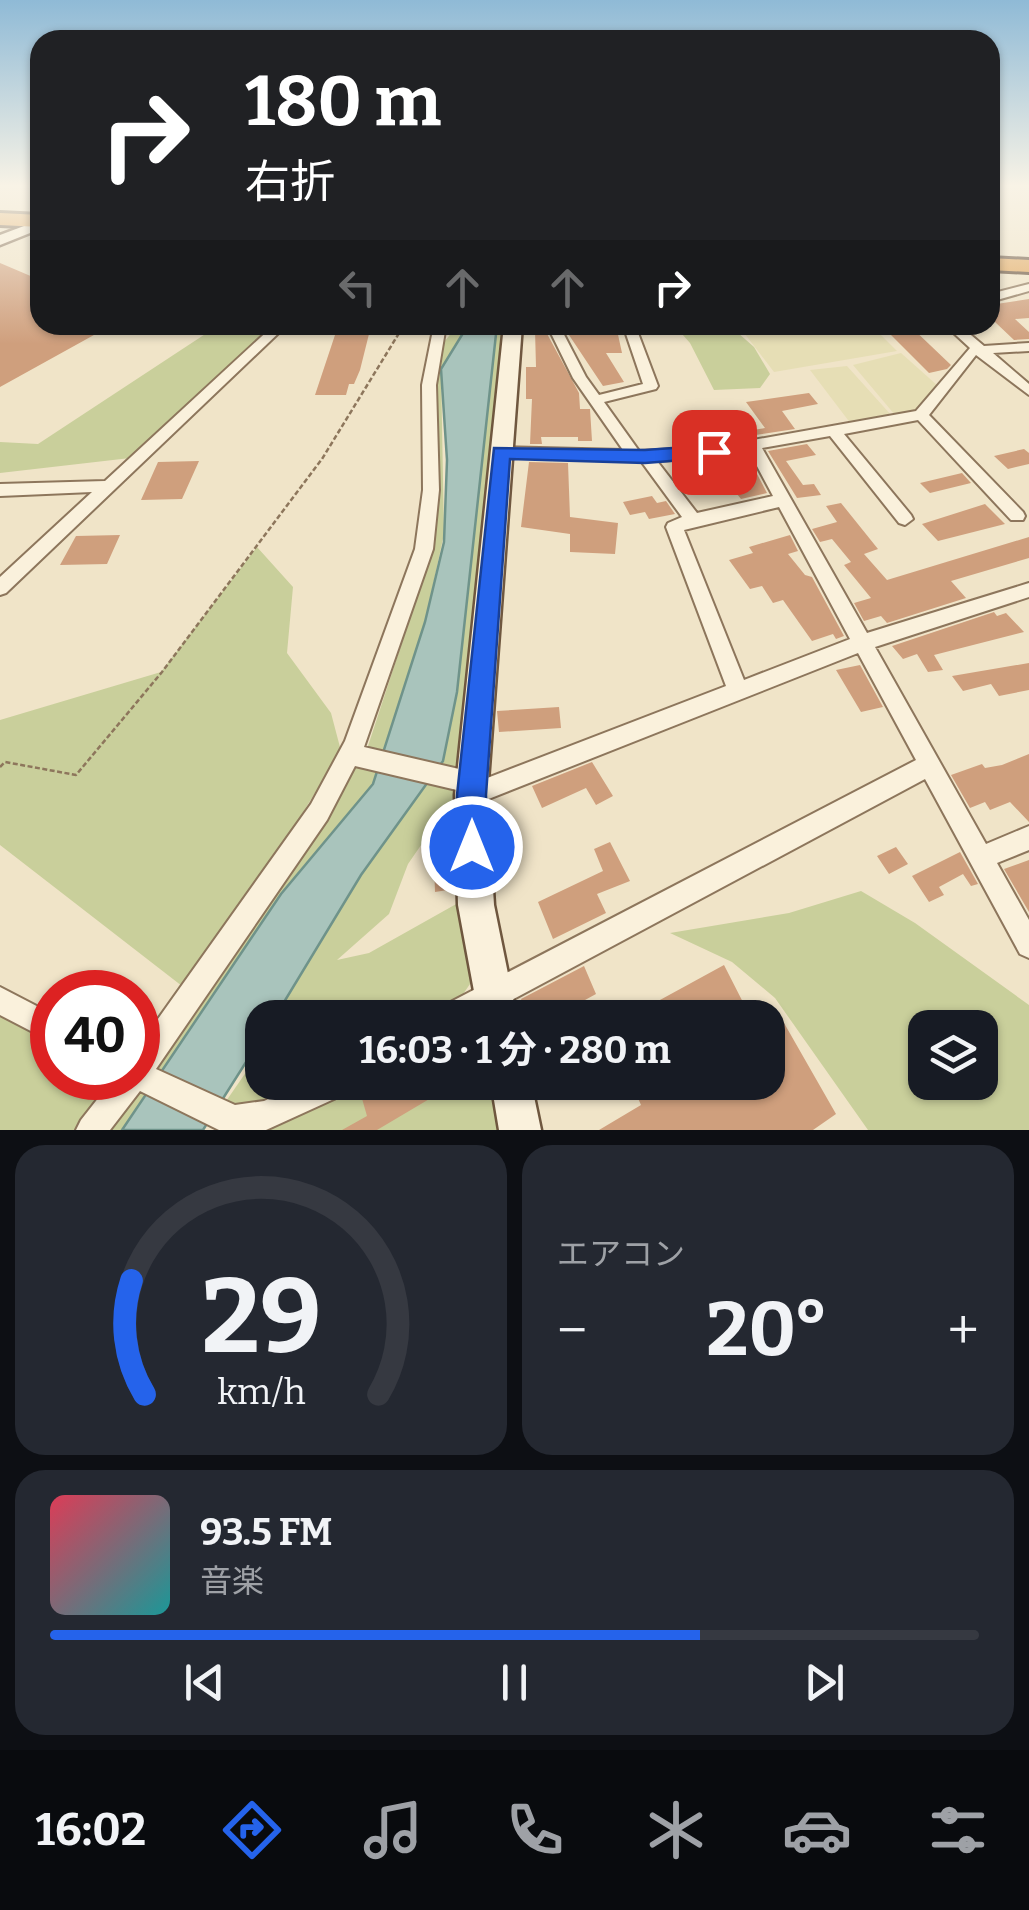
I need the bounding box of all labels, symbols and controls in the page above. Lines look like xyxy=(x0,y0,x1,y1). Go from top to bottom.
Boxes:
text: 180 m xyxy=(245,60,441,144)
icon: right xyxy=(80,70,210,200)
text: 右折 xyxy=(245,155,335,209)
icon: left xyxy=(330,260,385,315)
icon: ahead xyxy=(435,260,490,315)
icon: ahead xyxy=(540,260,595,315)
icon: right xyxy=(645,260,700,315)
pin xyxy=(672,410,757,495)
icon: arrive xyxy=(687,425,742,480)
position arrow xyxy=(420,795,524,899)
speed limit sign: 40 xyxy=(30,970,160,1100)
map controls xyxy=(908,1010,998,1100)
button: layers xyxy=(908,1010,998,1100)
text: 16:03 · 1 分 · 280 m xyxy=(359,1027,671,1073)
text: エアコン xyxy=(557,1235,685,1273)
text: 29 xyxy=(201,1255,321,1380)
text: 20° xyxy=(706,1285,829,1375)
text: − xyxy=(557,1298,587,1364)
text: + xyxy=(948,1298,979,1364)
text: km/h xyxy=(217,1371,305,1413)
text: 93.5 FM xyxy=(200,1509,332,1555)
text: 音楽 xyxy=(200,1562,264,1600)
icon: previous xyxy=(177,1655,232,1710)
icon: pause xyxy=(487,1655,542,1710)
icon: next xyxy=(797,1655,852,1710)
icon: directions xyxy=(217,1795,287,1865)
icon: music xyxy=(358,1795,428,1865)
icon: phone xyxy=(500,1795,570,1865)
icon: climate xyxy=(641,1795,711,1865)
icon: car xyxy=(782,1795,852,1865)
icon: filters xyxy=(923,1795,993,1865)
text: 16:02 xyxy=(36,1803,146,1857)

